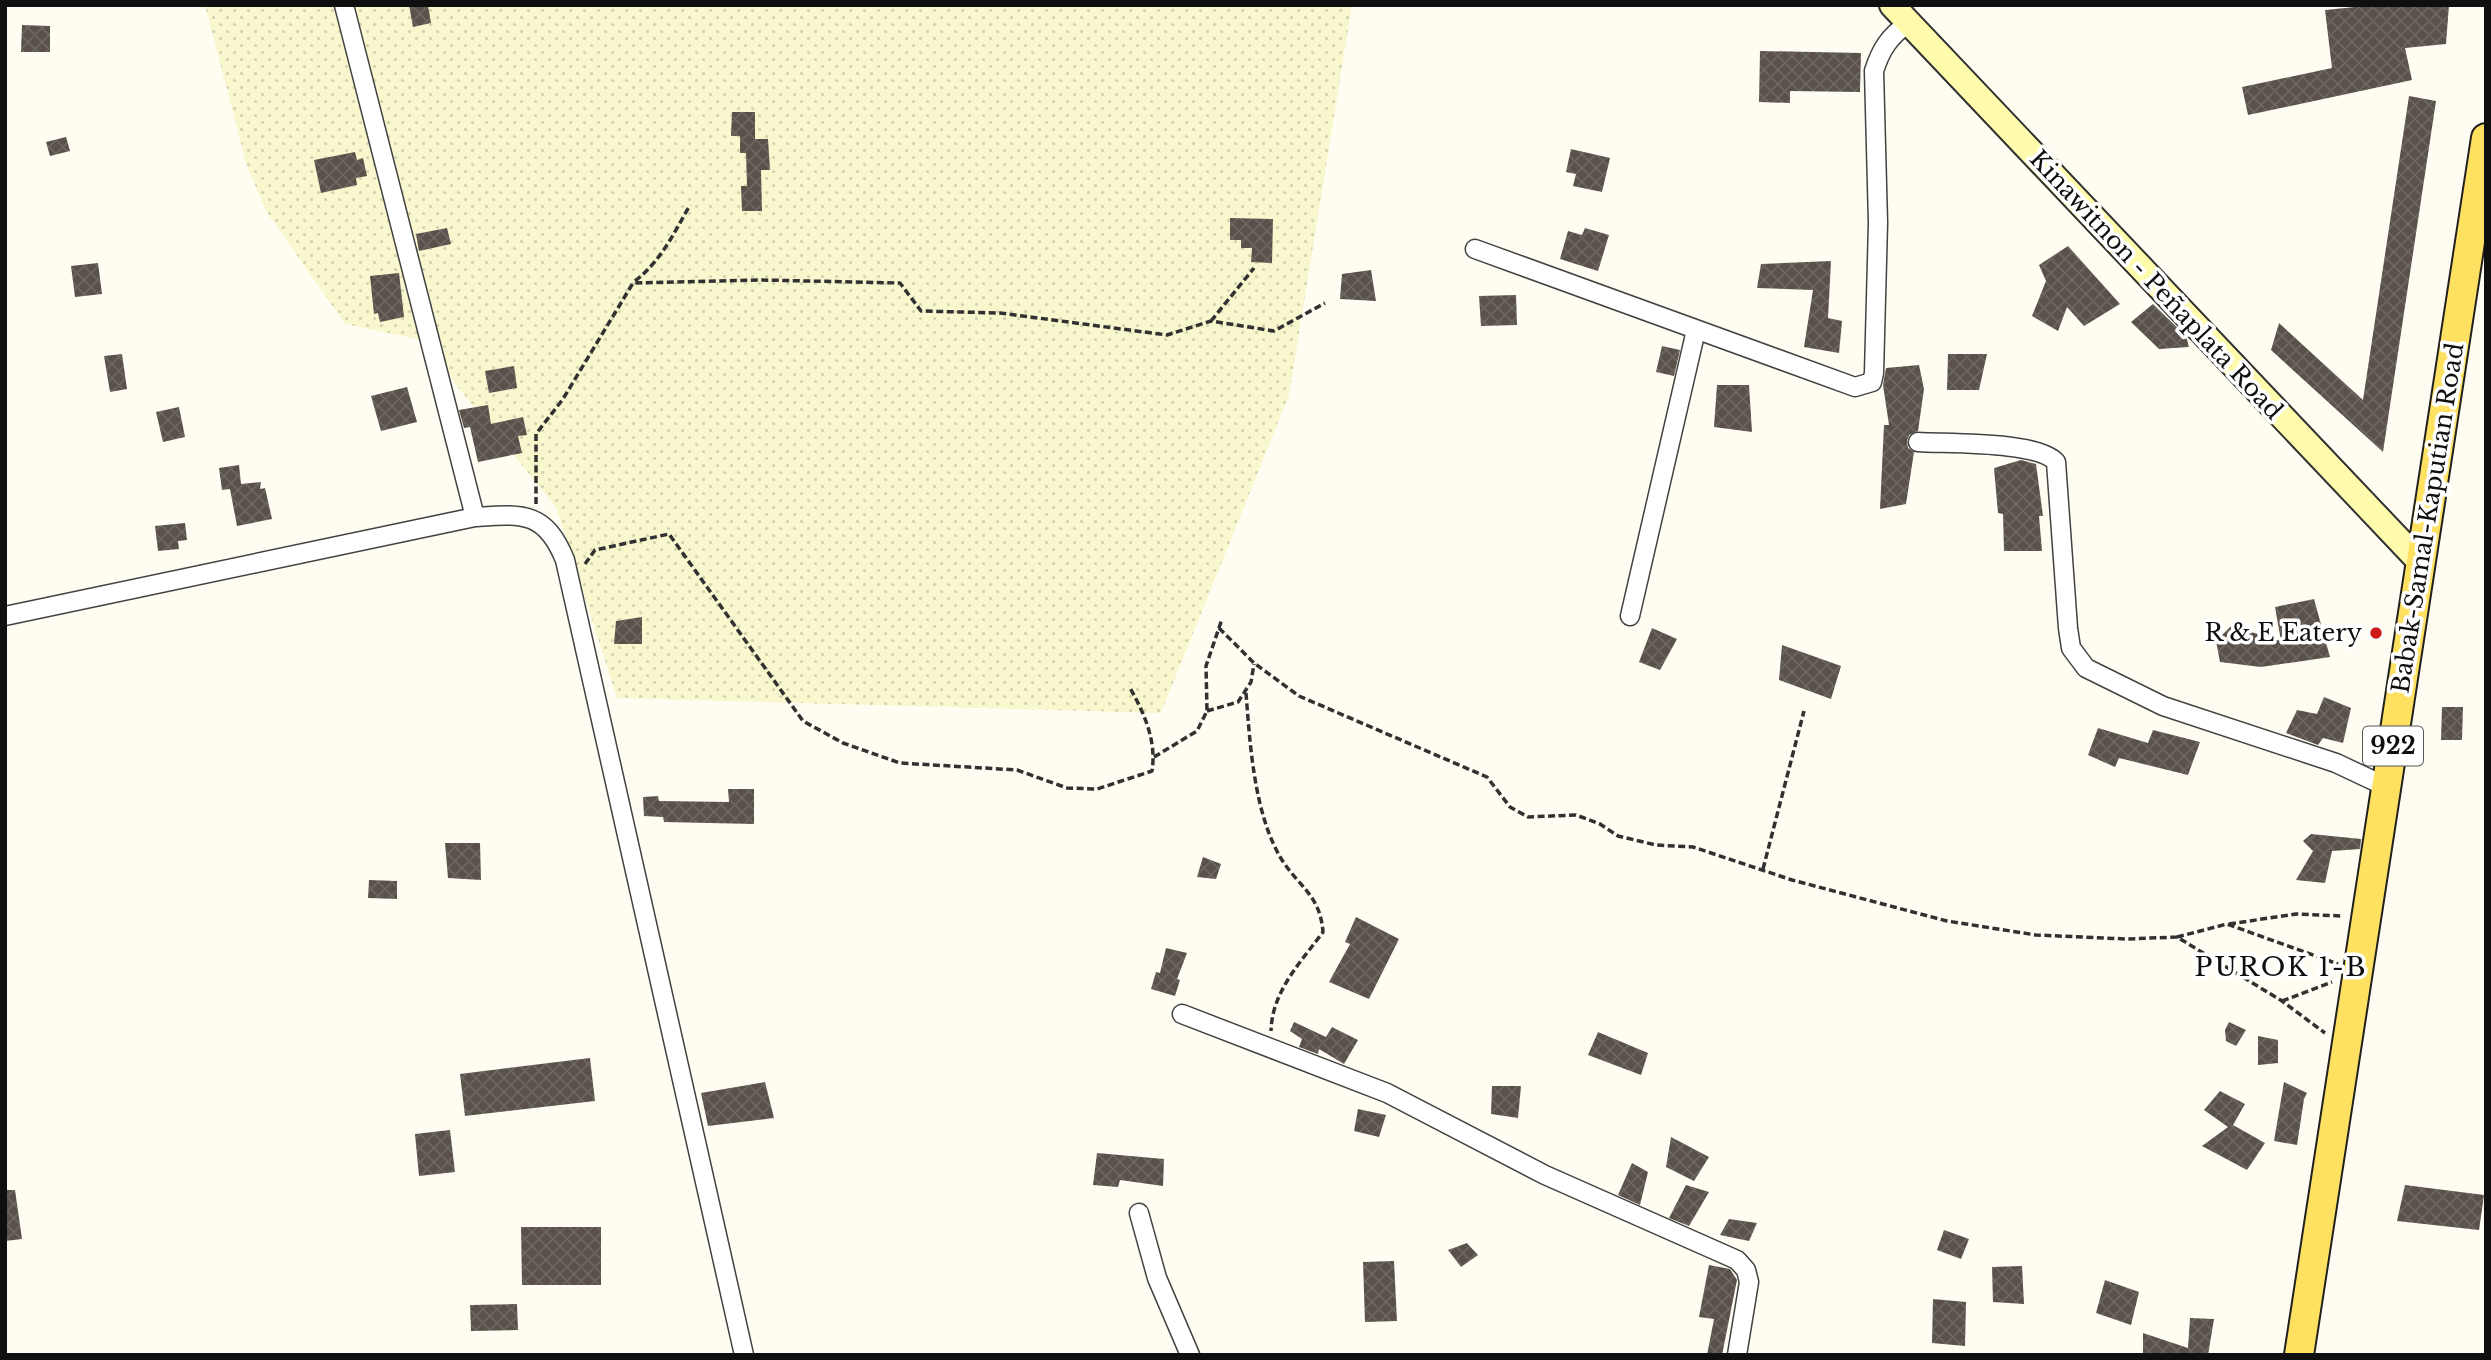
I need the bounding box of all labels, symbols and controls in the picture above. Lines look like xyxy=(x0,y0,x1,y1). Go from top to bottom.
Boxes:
street label: Kinawitnon - Peñaplata Road xyxy=(2024,144,2289,425)
street label: Babak-Samal-Kaputian Road xyxy=(2385,341,2470,695)
place label: R & E Eatery xyxy=(2204,618,2363,647)
marker: R & E Eatery xyxy=(2368,625,2384,641)
road number: 922 xyxy=(2363,726,2423,766)
district label: PUROK 1-B xyxy=(2195,951,2367,983)

